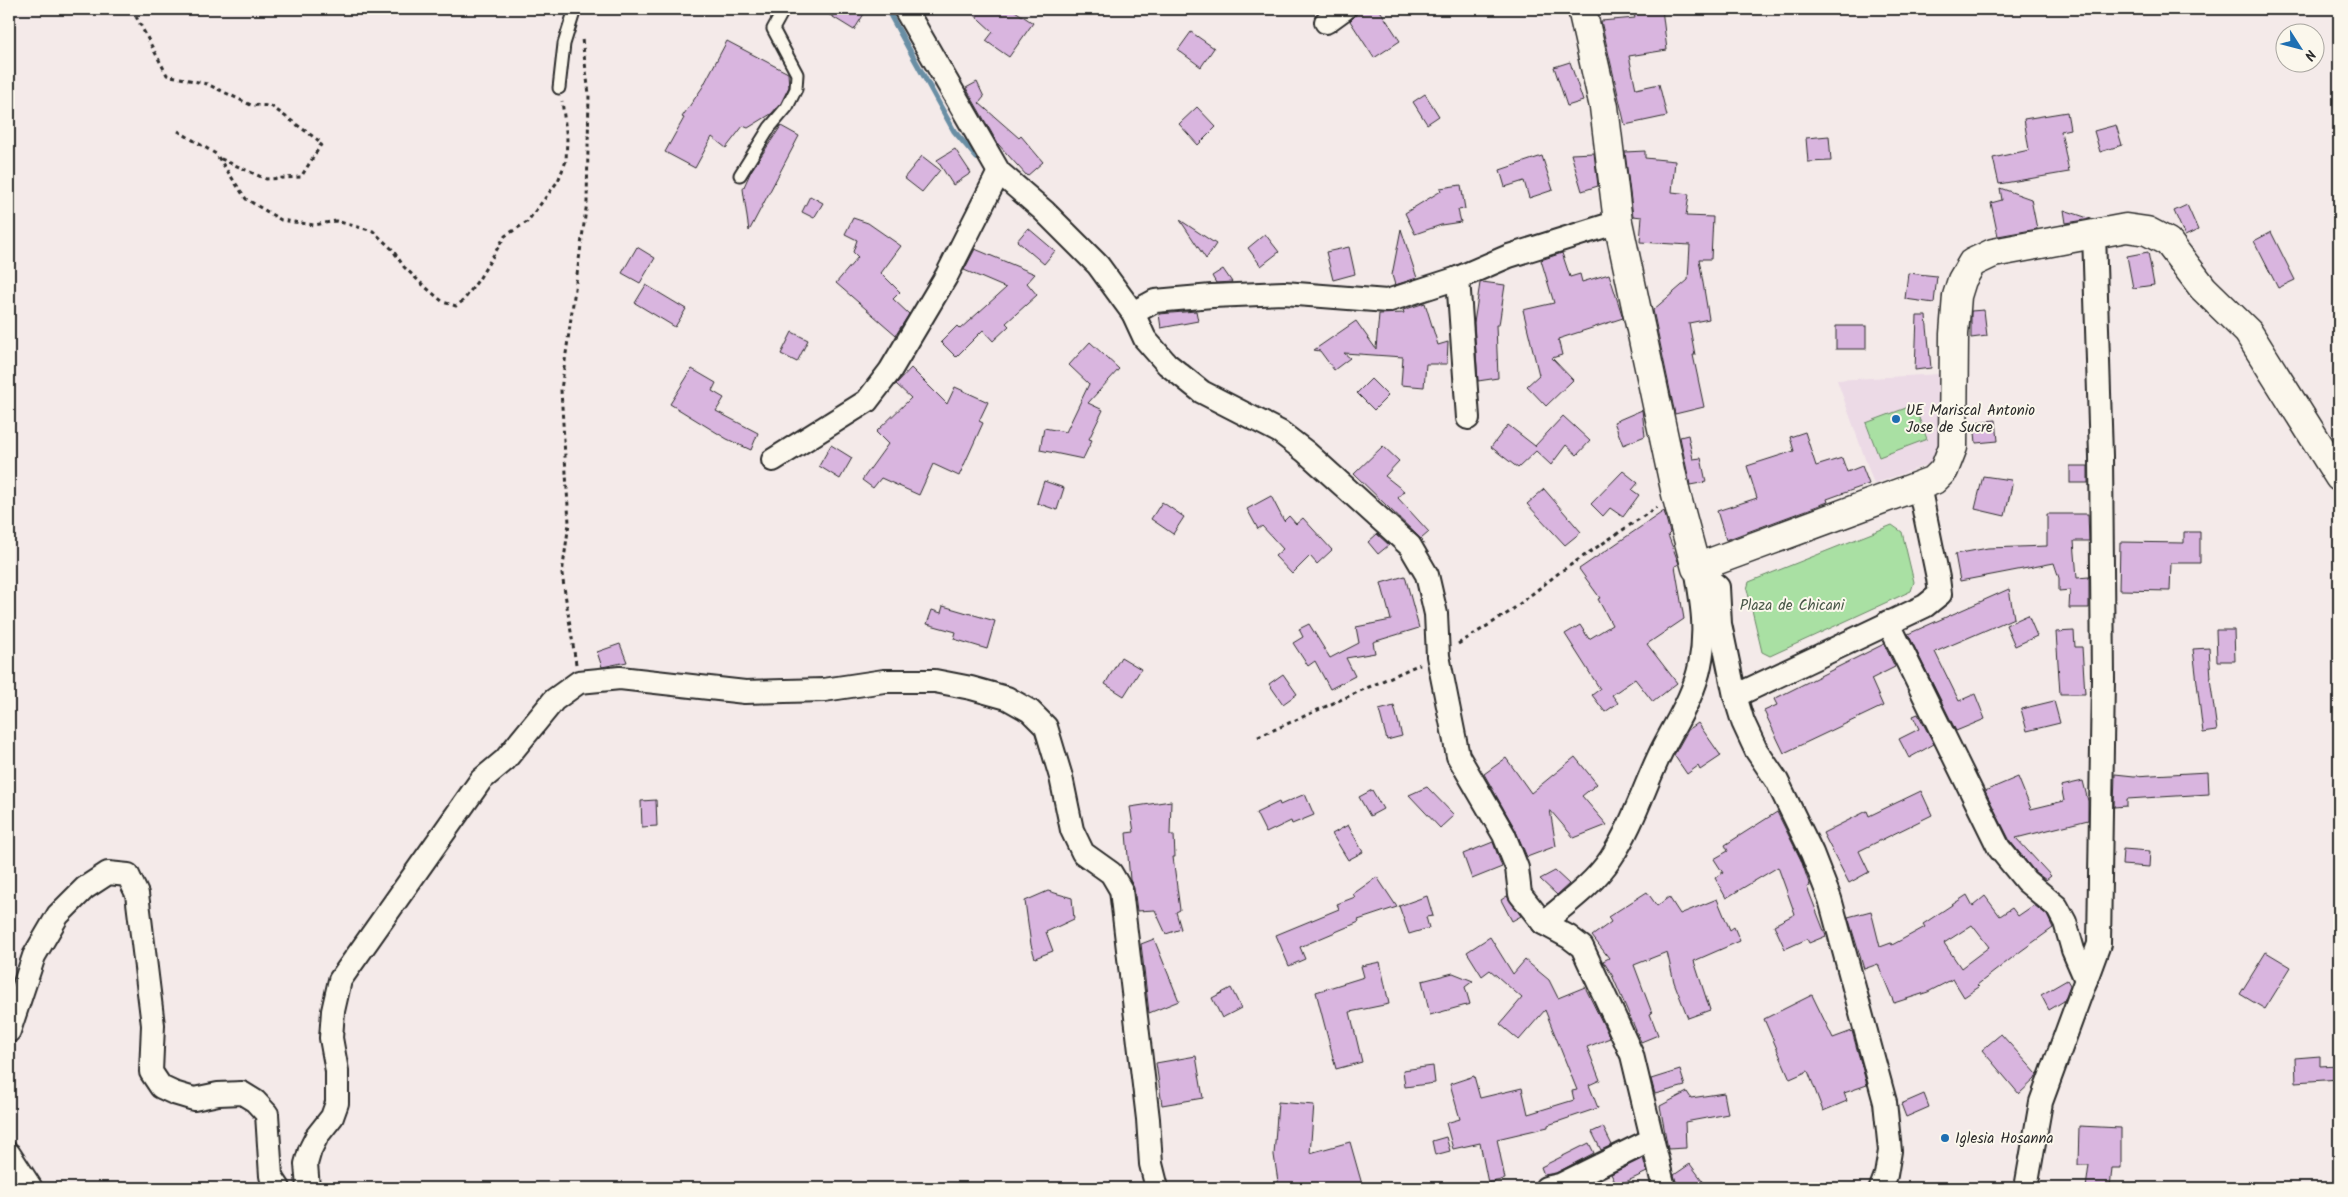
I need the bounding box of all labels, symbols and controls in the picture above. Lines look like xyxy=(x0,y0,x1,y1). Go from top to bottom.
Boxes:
north arrow xyxy=(2276,22,2326,72)
text: N xyxy=(2298,45,2321,65)
place label: UE Mariscal Antonio Jose de Sucre xyxy=(1906,399,2035,440)
marker: UE Mariscal Antonio Jose de Sucre xyxy=(1890,413,1902,425)
park label: Plaza de Chicani xyxy=(1740,594,1846,618)
place label: Iglesia Hosanna xyxy=(1955,1127,2054,1151)
marker: Iglesia Hosanna xyxy=(1939,1132,1951,1144)

